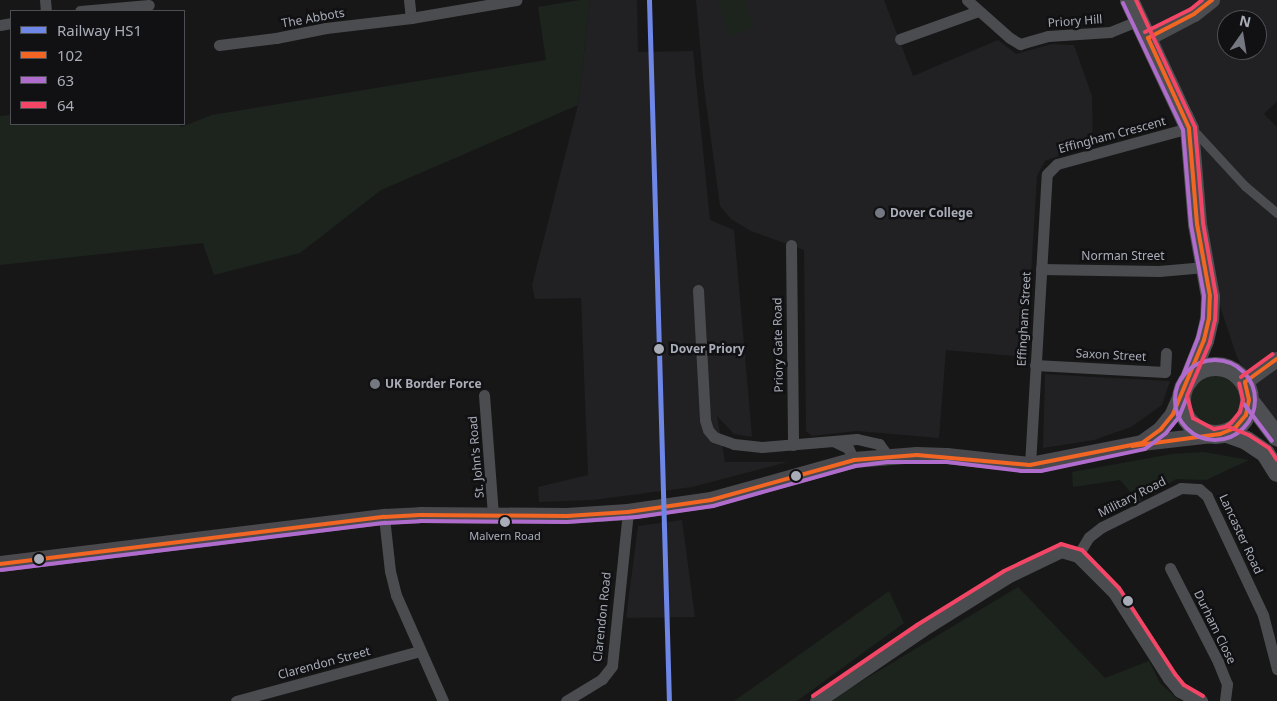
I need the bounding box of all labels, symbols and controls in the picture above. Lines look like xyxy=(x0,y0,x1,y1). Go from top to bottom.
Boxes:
street label: The Abbots xyxy=(280,5,346,31)
legend xyxy=(10,10,185,125)
north arrow xyxy=(1217,10,1267,60)
text: N xyxy=(1238,10,1253,31)
street label: Priory Hill xyxy=(1047,12,1103,30)
text: Railway HS1 xyxy=(57,20,142,40)
text: 102 xyxy=(57,45,83,65)
text: 63 xyxy=(57,70,74,90)
text: 64 xyxy=(57,95,74,115)
street label: Effingham Crescent xyxy=(1057,114,1167,156)
place label: Dover College xyxy=(890,206,973,220)
marker: Dover College xyxy=(874,207,886,219)
street label: Norman Street xyxy=(1081,249,1165,263)
street label: Effingham Street xyxy=(1014,271,1034,367)
street label: Priory Gate Road xyxy=(770,297,786,393)
marker: Dover Priory xyxy=(652,342,666,356)
place label: Dover Priory xyxy=(670,342,745,356)
street label: Saxon Street xyxy=(1075,346,1147,364)
place label: UK Border Force xyxy=(385,377,482,391)
marker: UK Border Force xyxy=(369,378,381,390)
street label: St. John's Road xyxy=(465,415,487,499)
unlabelled marker xyxy=(791,471,801,481)
street label: Military Road xyxy=(1096,474,1168,520)
street label: Lancaster Road xyxy=(1216,492,1266,576)
marker: Malvern Road xyxy=(500,517,510,527)
place label: Malvern Road xyxy=(469,529,541,543)
unlabelled marker xyxy=(34,554,44,564)
street label: Clarendon Road xyxy=(590,571,614,663)
street label: Durham Close xyxy=(1191,588,1239,666)
unlabelled marker xyxy=(1123,596,1133,606)
street label: Clarendon Street xyxy=(276,644,372,682)

